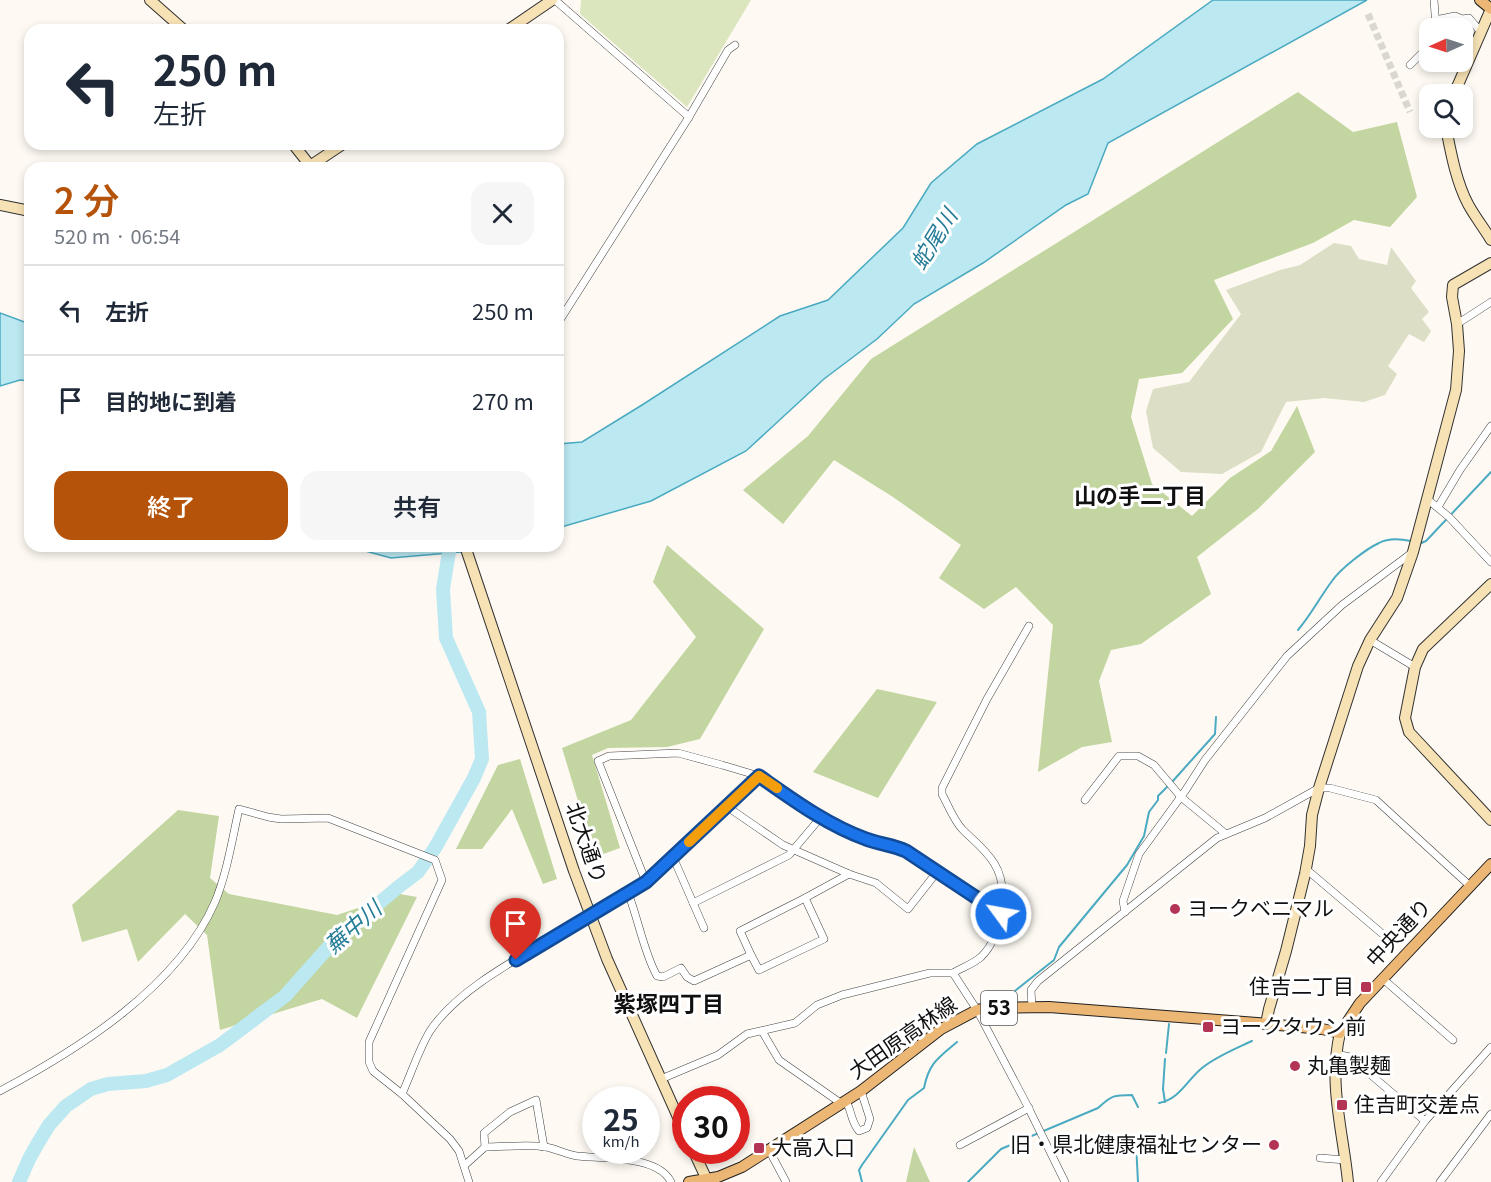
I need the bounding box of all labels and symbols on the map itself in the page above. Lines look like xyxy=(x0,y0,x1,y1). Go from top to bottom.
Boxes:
north arrow xyxy=(1419,18,1473,72)
water label: 蛇尾川 xyxy=(901,200,964,274)
district label: 山の手二丁目 xyxy=(1074,478,1206,510)
street label: 北大通り xyxy=(560,798,616,887)
position arrow xyxy=(969,882,1033,946)
water label: 蕪中川 xyxy=(316,890,389,959)
street label: 中央通り xyxy=(1358,891,1437,973)
place label: ヨークベニマル xyxy=(1187,892,1334,922)
pin xyxy=(490,898,541,960)
marker: ヨークベニマル xyxy=(1168,902,1182,916)
place label: 住吉二丁目 xyxy=(1249,970,1354,1000)
marker: 住吉二丁目 xyxy=(1359,980,1373,994)
district label: 紫塚四丁目 xyxy=(614,986,724,1018)
street label: 大田原高林線 xyxy=(842,988,962,1085)
road number: 53 xyxy=(981,991,1017,1025)
place label: ヨークタウン前 xyxy=(1220,1010,1366,1040)
marker: ヨークタウン前 xyxy=(1201,1020,1215,1034)
place label: 丸亀製麺 xyxy=(1307,1049,1391,1079)
marker: 丸亀製麺 xyxy=(1288,1059,1302,1073)
speed limit sign: 30 xyxy=(672,1086,750,1164)
place label: 住吉町交差点 xyxy=(1354,1088,1480,1118)
marker: 住吉町交差点 xyxy=(1335,1098,1349,1112)
place label: 旧・県北健康福祉センター xyxy=(1010,1128,1262,1158)
place label: 大高入口 xyxy=(771,1131,855,1161)
marker: 旧・県北健康福祉センター xyxy=(1267,1138,1281,1152)
marker: 大高入口 xyxy=(752,1141,766,1155)

